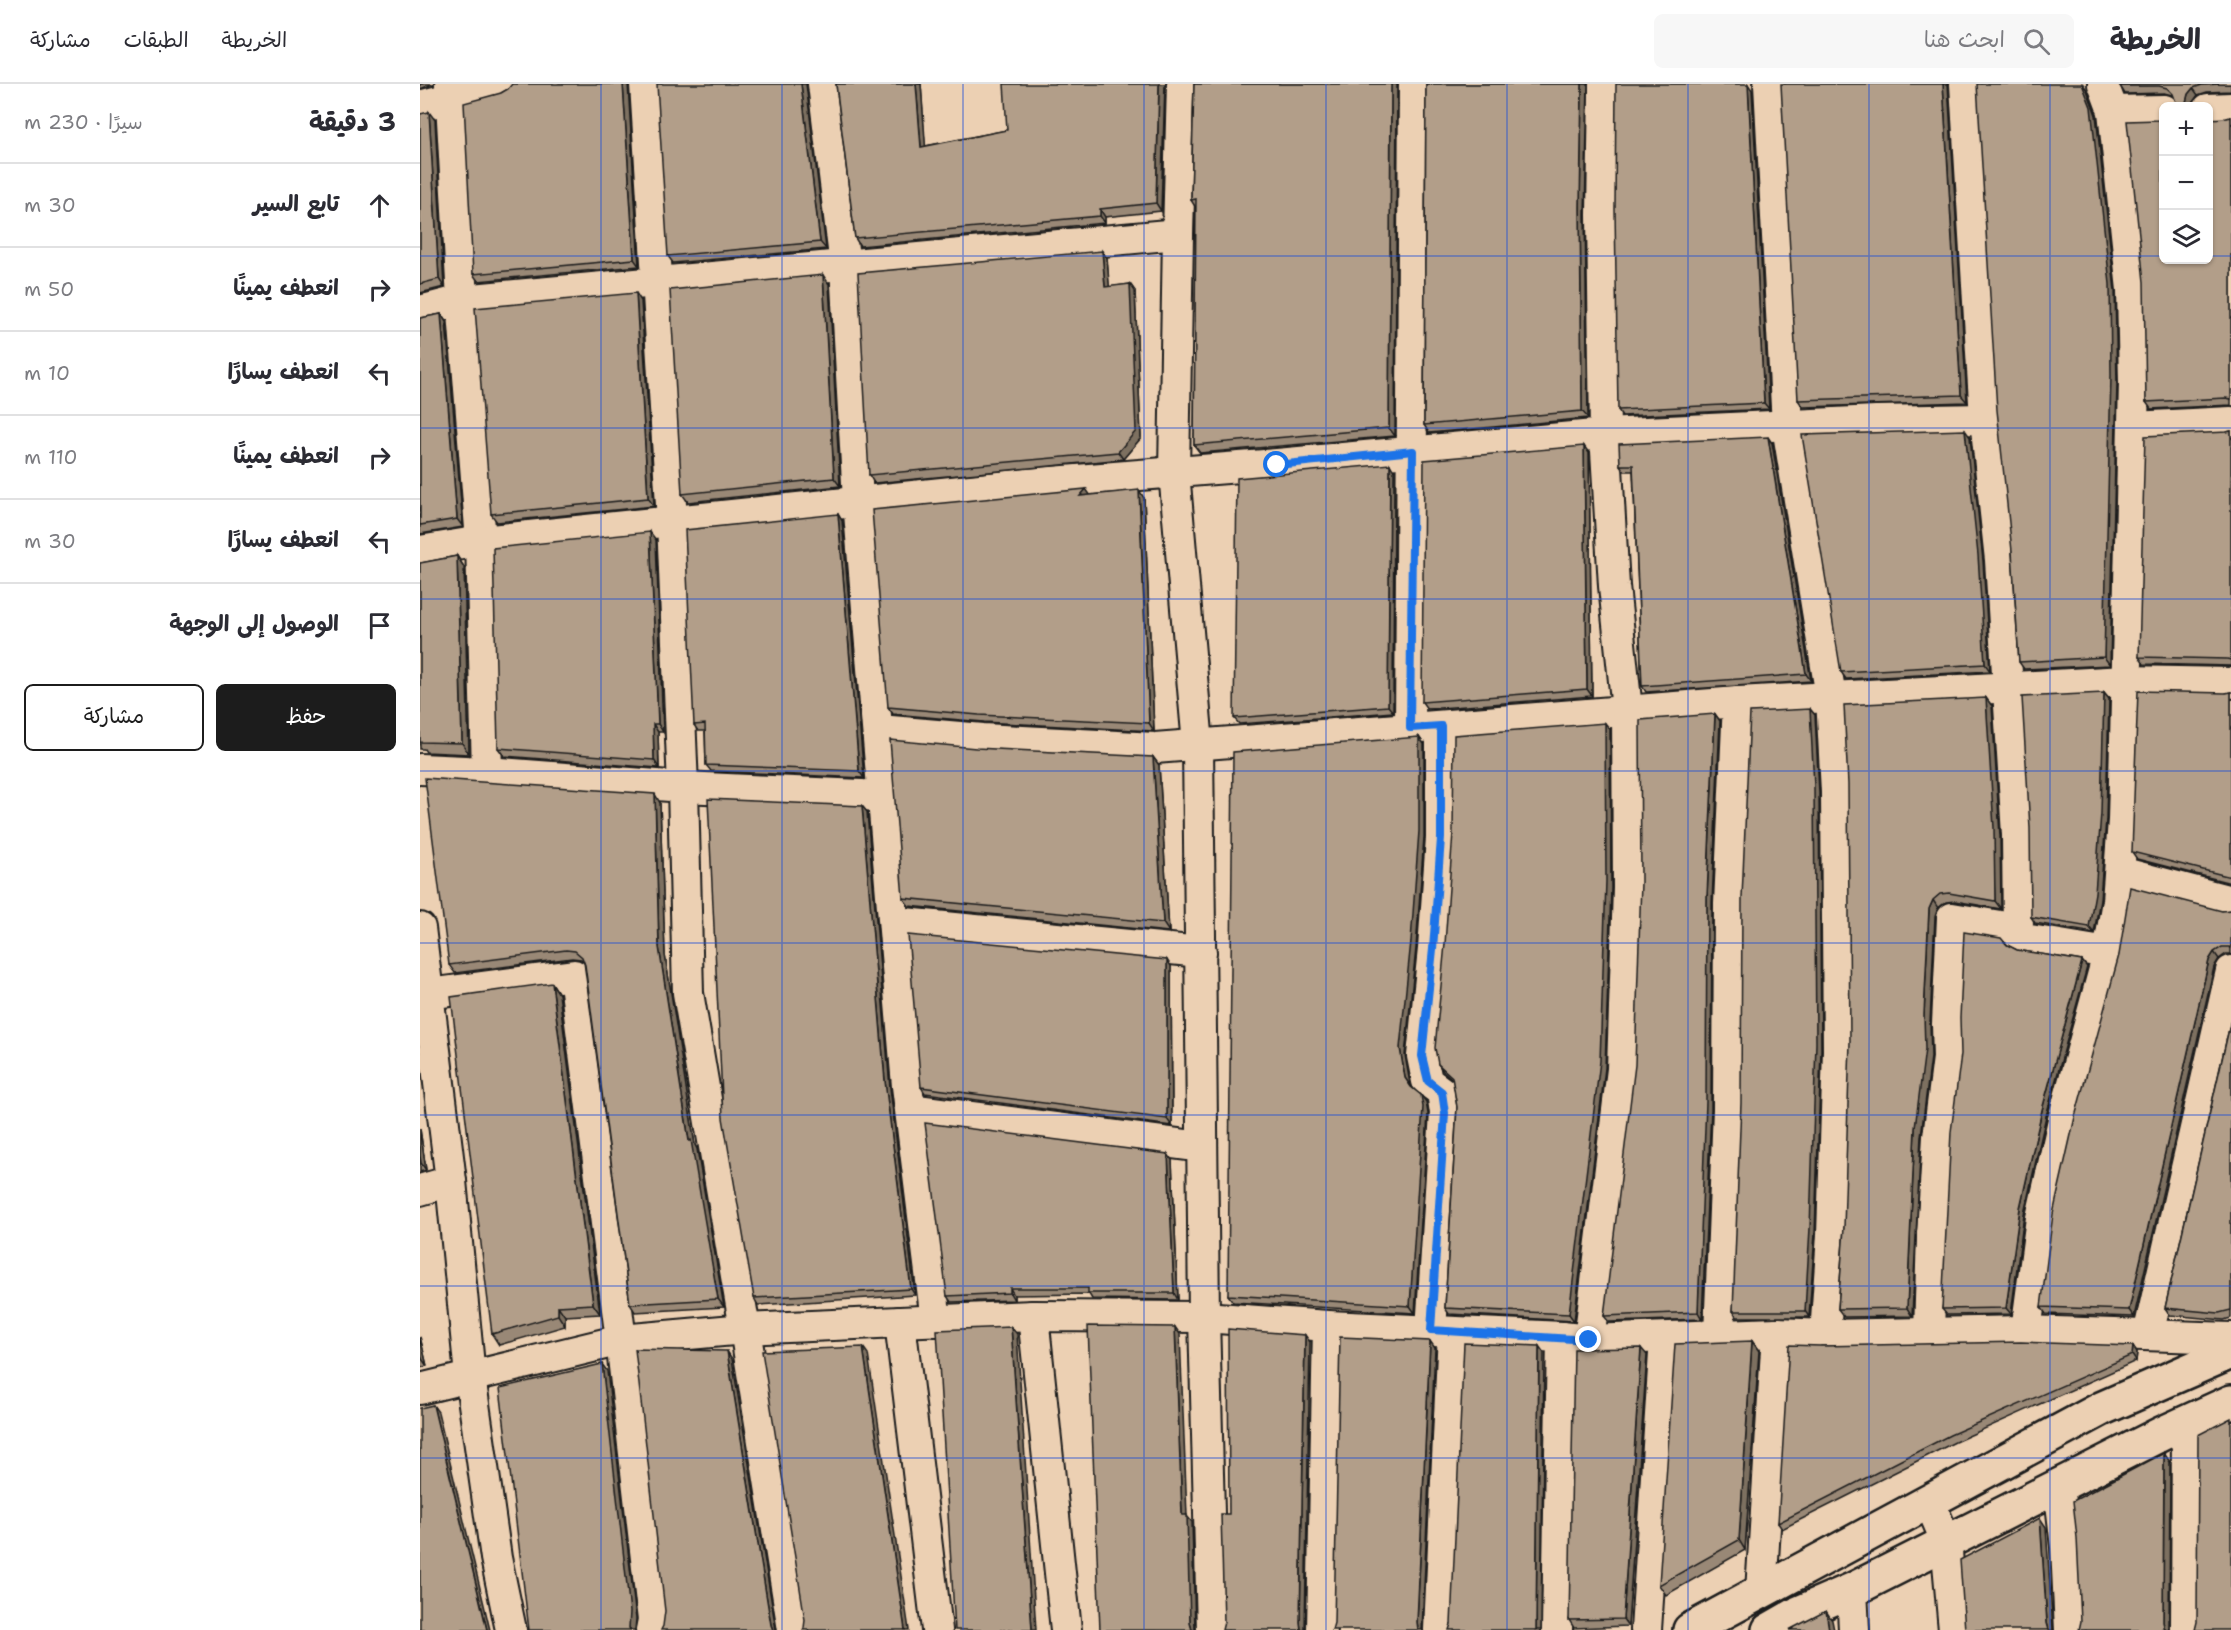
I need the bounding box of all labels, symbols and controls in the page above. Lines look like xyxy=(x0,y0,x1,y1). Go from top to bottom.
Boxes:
search box xyxy=(1654,14,2074,68)
text: الخريطة xyxy=(2110,20,2201,58)
text: ابحث هنا xyxy=(1924,25,2005,54)
icon: search xyxy=(2020,25,2053,58)
text: مشاركة xyxy=(30,26,91,54)
text: الطبقات xyxy=(124,26,189,54)
text: الخريطة xyxy=(222,26,287,54)
map controls xyxy=(2159,102,2213,264)
button: + xyxy=(2159,102,2213,156)
text: 3 دقيقة xyxy=(309,104,396,139)
text: سيرًا · 230 m xyxy=(24,109,143,135)
button: − xyxy=(2159,156,2213,210)
text: تابع السير xyxy=(253,189,339,218)
icon: ahead xyxy=(363,189,396,222)
text: 30 m xyxy=(24,192,76,218)
button: layers xyxy=(2159,210,2213,264)
text: انعطف يمينًا xyxy=(233,273,339,302)
icon: right xyxy=(363,273,396,306)
text: 50 m xyxy=(24,276,74,302)
text: انعطف يسارًا xyxy=(227,357,339,386)
icon: left xyxy=(363,357,396,390)
text: 10 m xyxy=(24,360,70,386)
text: انعطف يمينًا xyxy=(233,441,339,470)
icon: right xyxy=(363,441,396,474)
text: 110 m xyxy=(24,444,78,470)
route start xyxy=(1263,451,1289,477)
text: انعطف يسارًا xyxy=(227,525,339,554)
icon: left xyxy=(363,525,396,558)
text: 30 m xyxy=(24,528,76,554)
text: الوصول إلى الوجهة xyxy=(169,609,339,638)
icon: arrive xyxy=(363,609,396,642)
button: مشاركة xyxy=(24,684,204,751)
button: حفظ xyxy=(216,684,396,751)
route end xyxy=(1575,1326,1601,1352)

